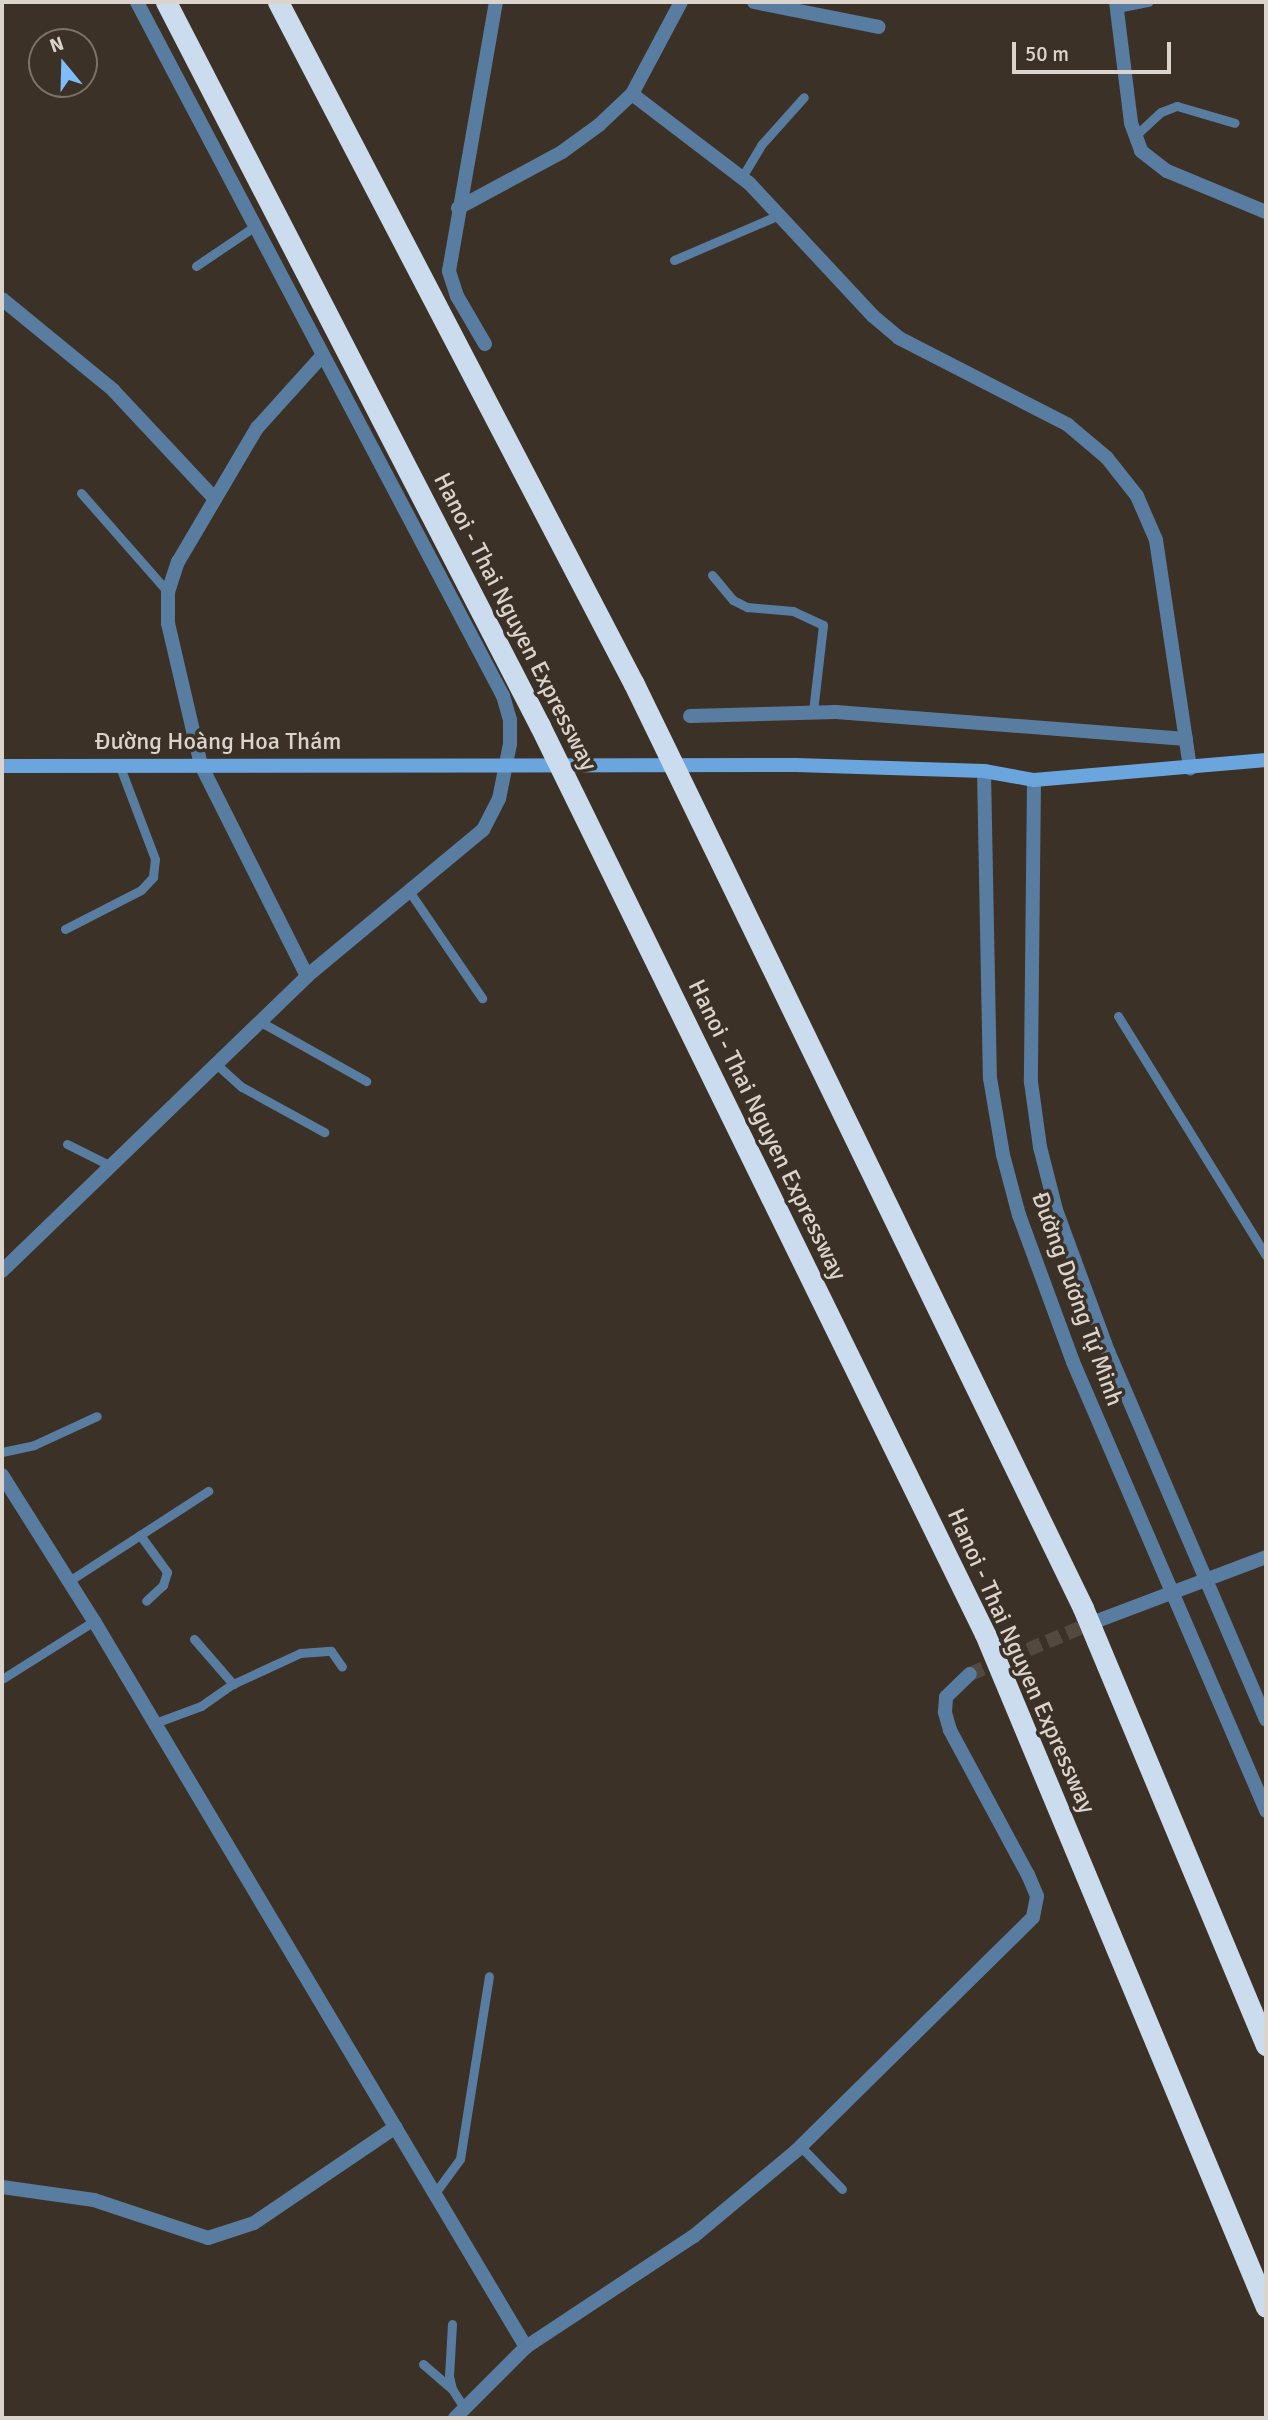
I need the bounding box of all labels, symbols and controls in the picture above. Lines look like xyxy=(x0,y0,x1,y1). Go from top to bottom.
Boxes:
north arrow xyxy=(28,28,98,98)
scale bar xyxy=(1016,28,1175,72)
text: N xyxy=(47,32,67,59)
text: 50 m xyxy=(1025,41,1069,67)
street label: Hanoi - Thai Nguyen Expressway xyxy=(427,468,603,776)
street label: Đường Hoàng Hoa Thám xyxy=(95,728,341,756)
street label: Hanoi - Thai Nguyen Expressway xyxy=(682,975,852,1285)
street label: Đường Dương Tự Minh xyxy=(1025,1188,1129,1410)
street label: Hanoi - Thai Nguyen Expressway xyxy=(941,1504,1101,1818)

